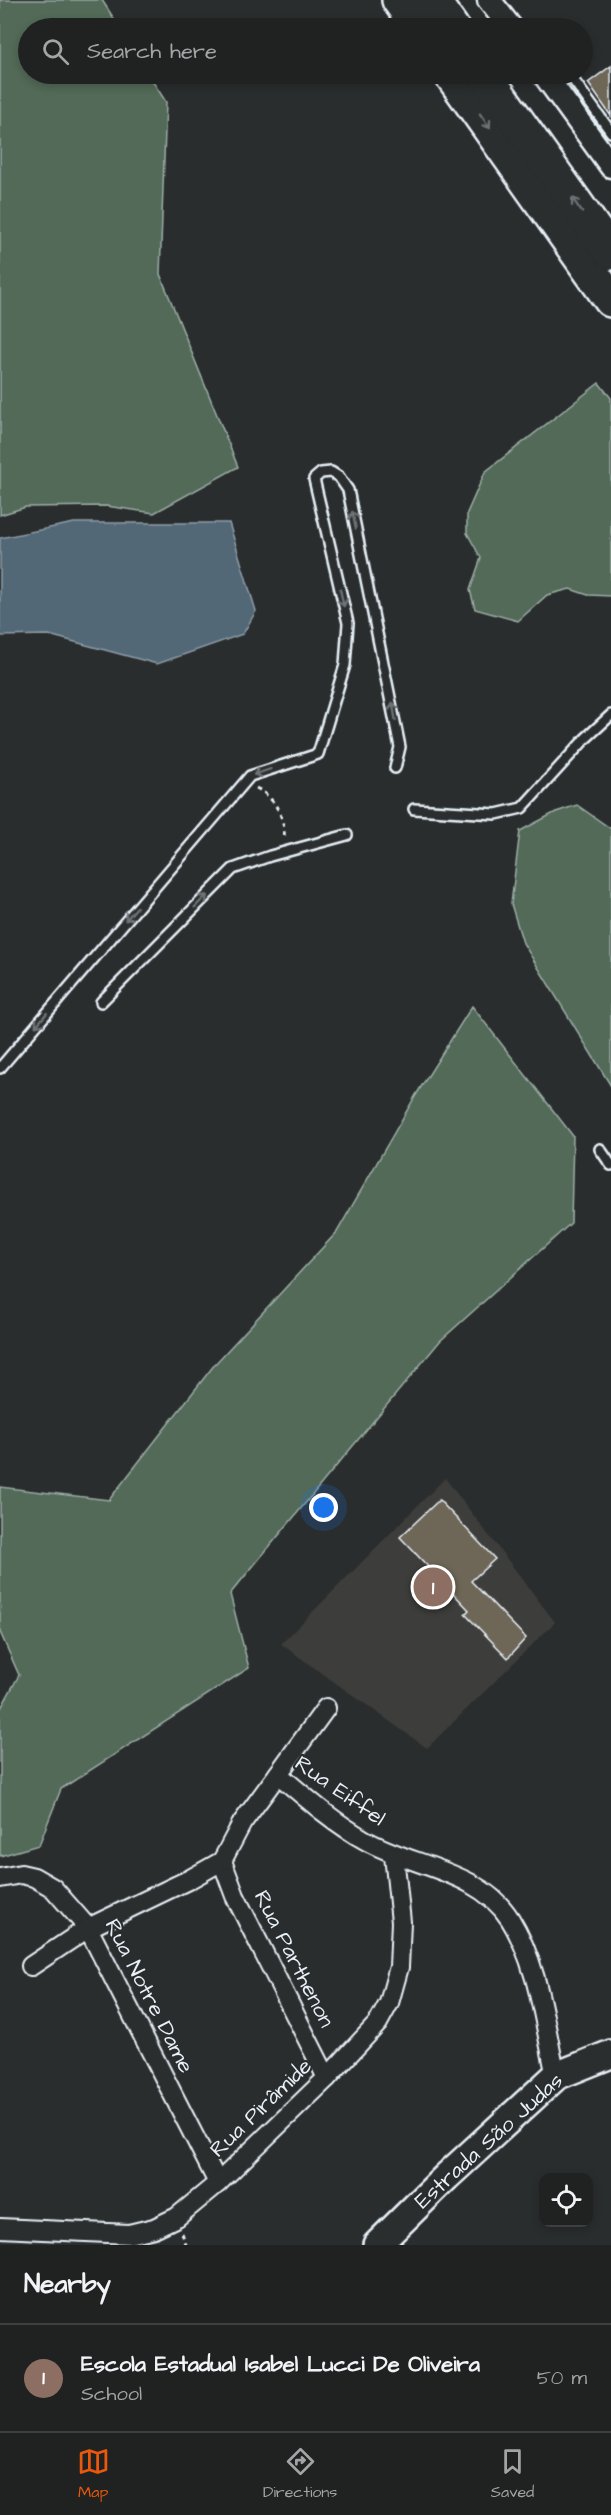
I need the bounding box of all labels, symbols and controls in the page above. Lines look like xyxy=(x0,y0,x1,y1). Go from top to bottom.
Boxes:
search box xyxy=(18,18,593,84)
icon: search xyxy=(39,35,72,68)
text: Search here xyxy=(87,36,217,67)
one-way arrow xyxy=(479,113,491,129)
one-way arrow xyxy=(571,198,583,214)
one-way arrow xyxy=(348,511,359,530)
one-way arrow xyxy=(337,587,348,607)
one-way arrow xyxy=(388,702,399,721)
one-way arrow xyxy=(253,767,272,778)
one-way arrow xyxy=(194,893,209,908)
one-way arrow xyxy=(124,906,138,921)
one-way arrow xyxy=(34,1012,48,1027)
your location xyxy=(309,1493,338,1522)
pin: 1 xyxy=(414,1564,452,1610)
street label: Rua Eiffel xyxy=(288,1748,392,1834)
street label: Rua Parthenon xyxy=(246,1885,342,2033)
street label: Rua Notre Dame xyxy=(97,1914,201,2079)
street label: Rua Pirâmide xyxy=(203,2051,319,2165)
street label: Estrada São Judas xyxy=(408,2066,570,2216)
map controls xyxy=(539,2173,593,2227)
button: locate xyxy=(539,2173,593,2227)
text: Nearby xyxy=(24,2266,111,2302)
text: Escola Estadual Isabel Lucci De Oliveira xyxy=(81,2349,480,2380)
text: 1 xyxy=(42,2364,45,2392)
text: 50 m xyxy=(537,2364,587,2392)
text: School xyxy=(81,2380,142,2408)
tab: Map xyxy=(77,2445,110,2503)
tab: Directions xyxy=(263,2445,337,2503)
tab: Saved xyxy=(491,2445,534,2503)

